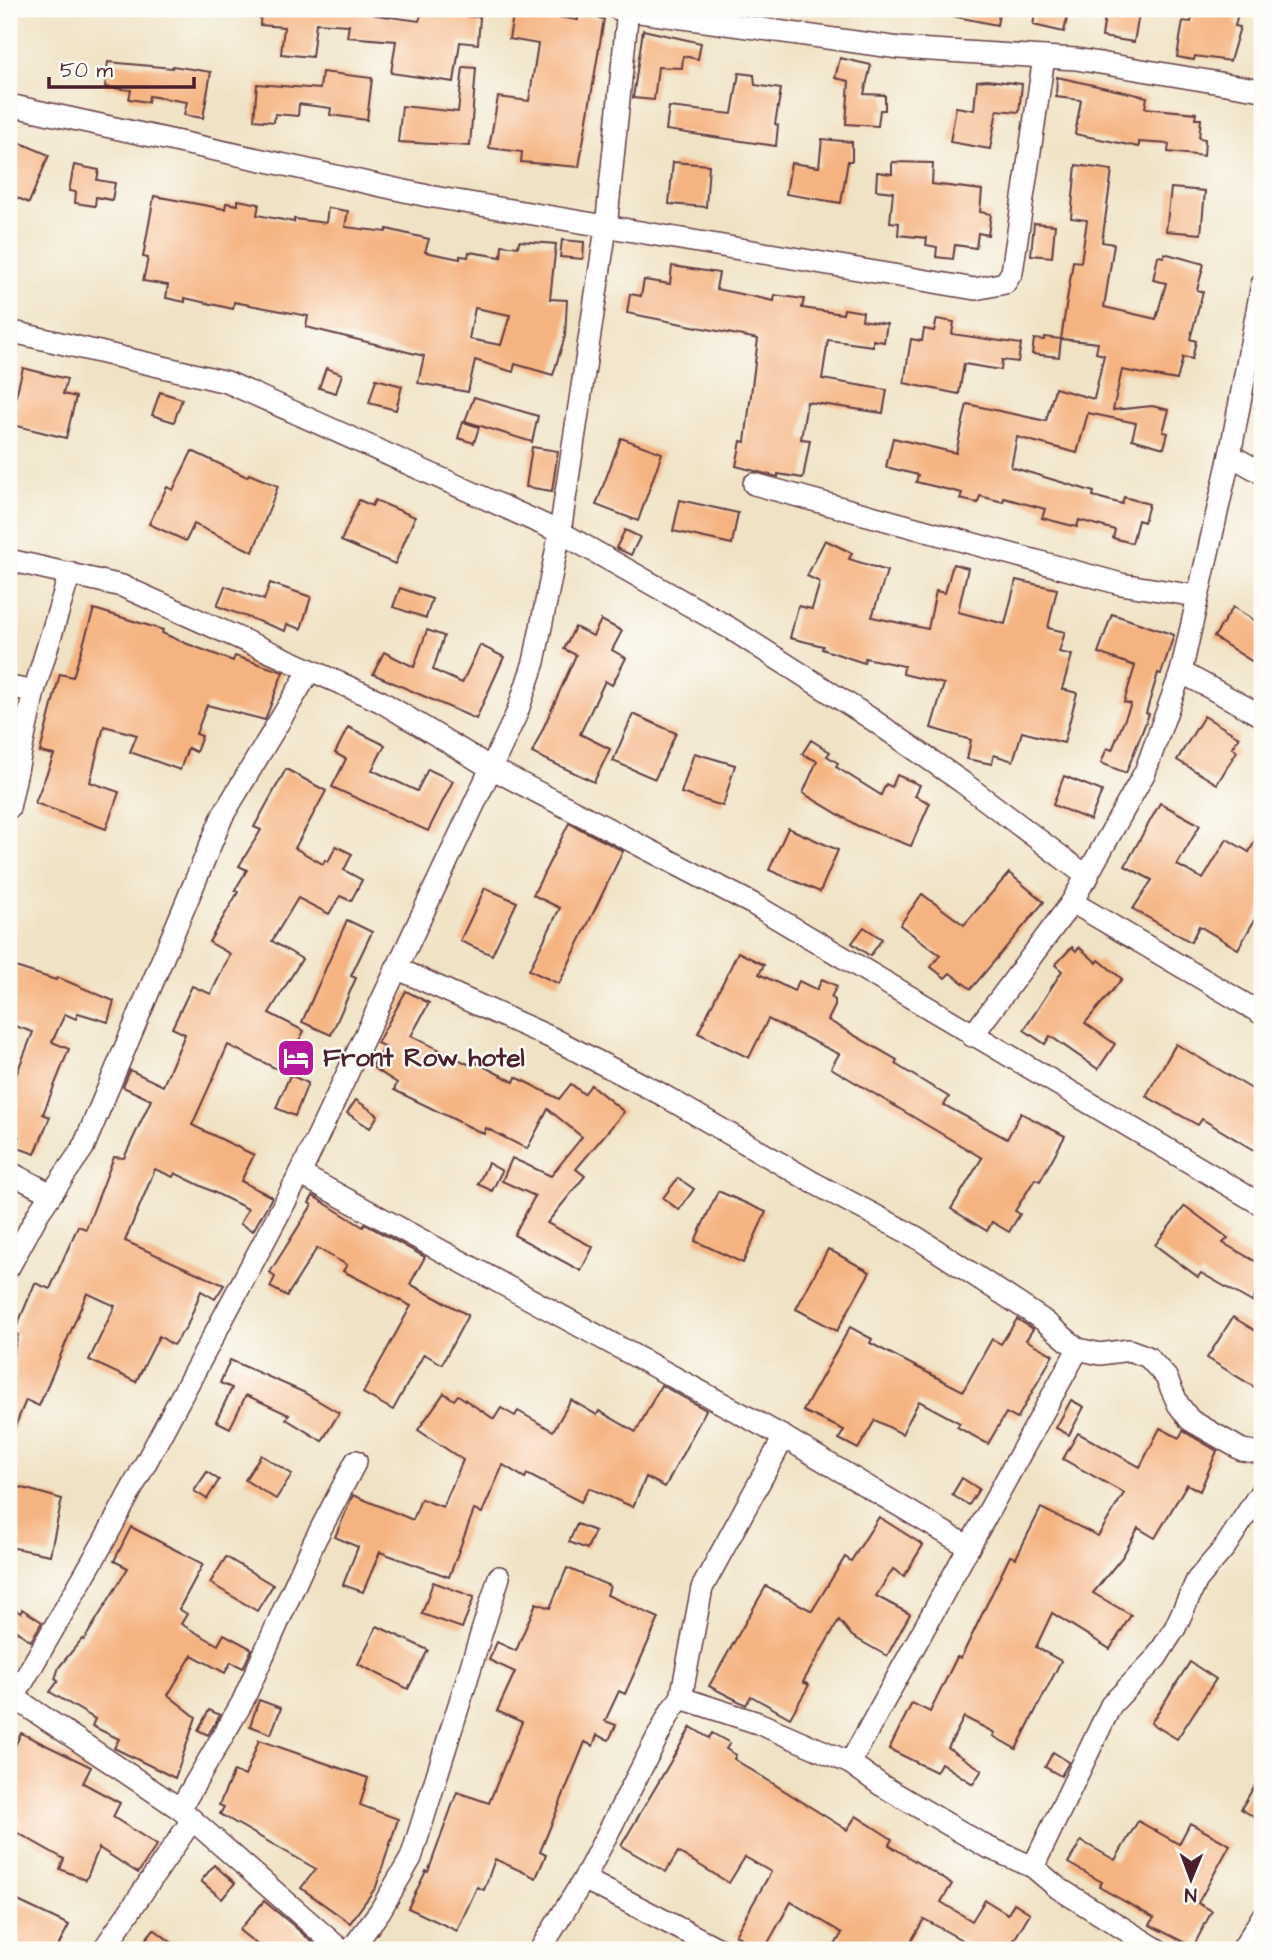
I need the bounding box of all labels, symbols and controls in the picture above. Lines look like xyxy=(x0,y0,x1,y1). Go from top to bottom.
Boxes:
scale bar xyxy=(49,46,194,90)
text: 50 m xyxy=(60,56,114,85)
hotel icon: Front Row hotel xyxy=(275,1037,317,1079)
place label: Front Row hotel xyxy=(323,1040,525,1076)
north arrow xyxy=(1156,1843,1226,1913)
text: N xyxy=(1184,1881,1197,1908)

